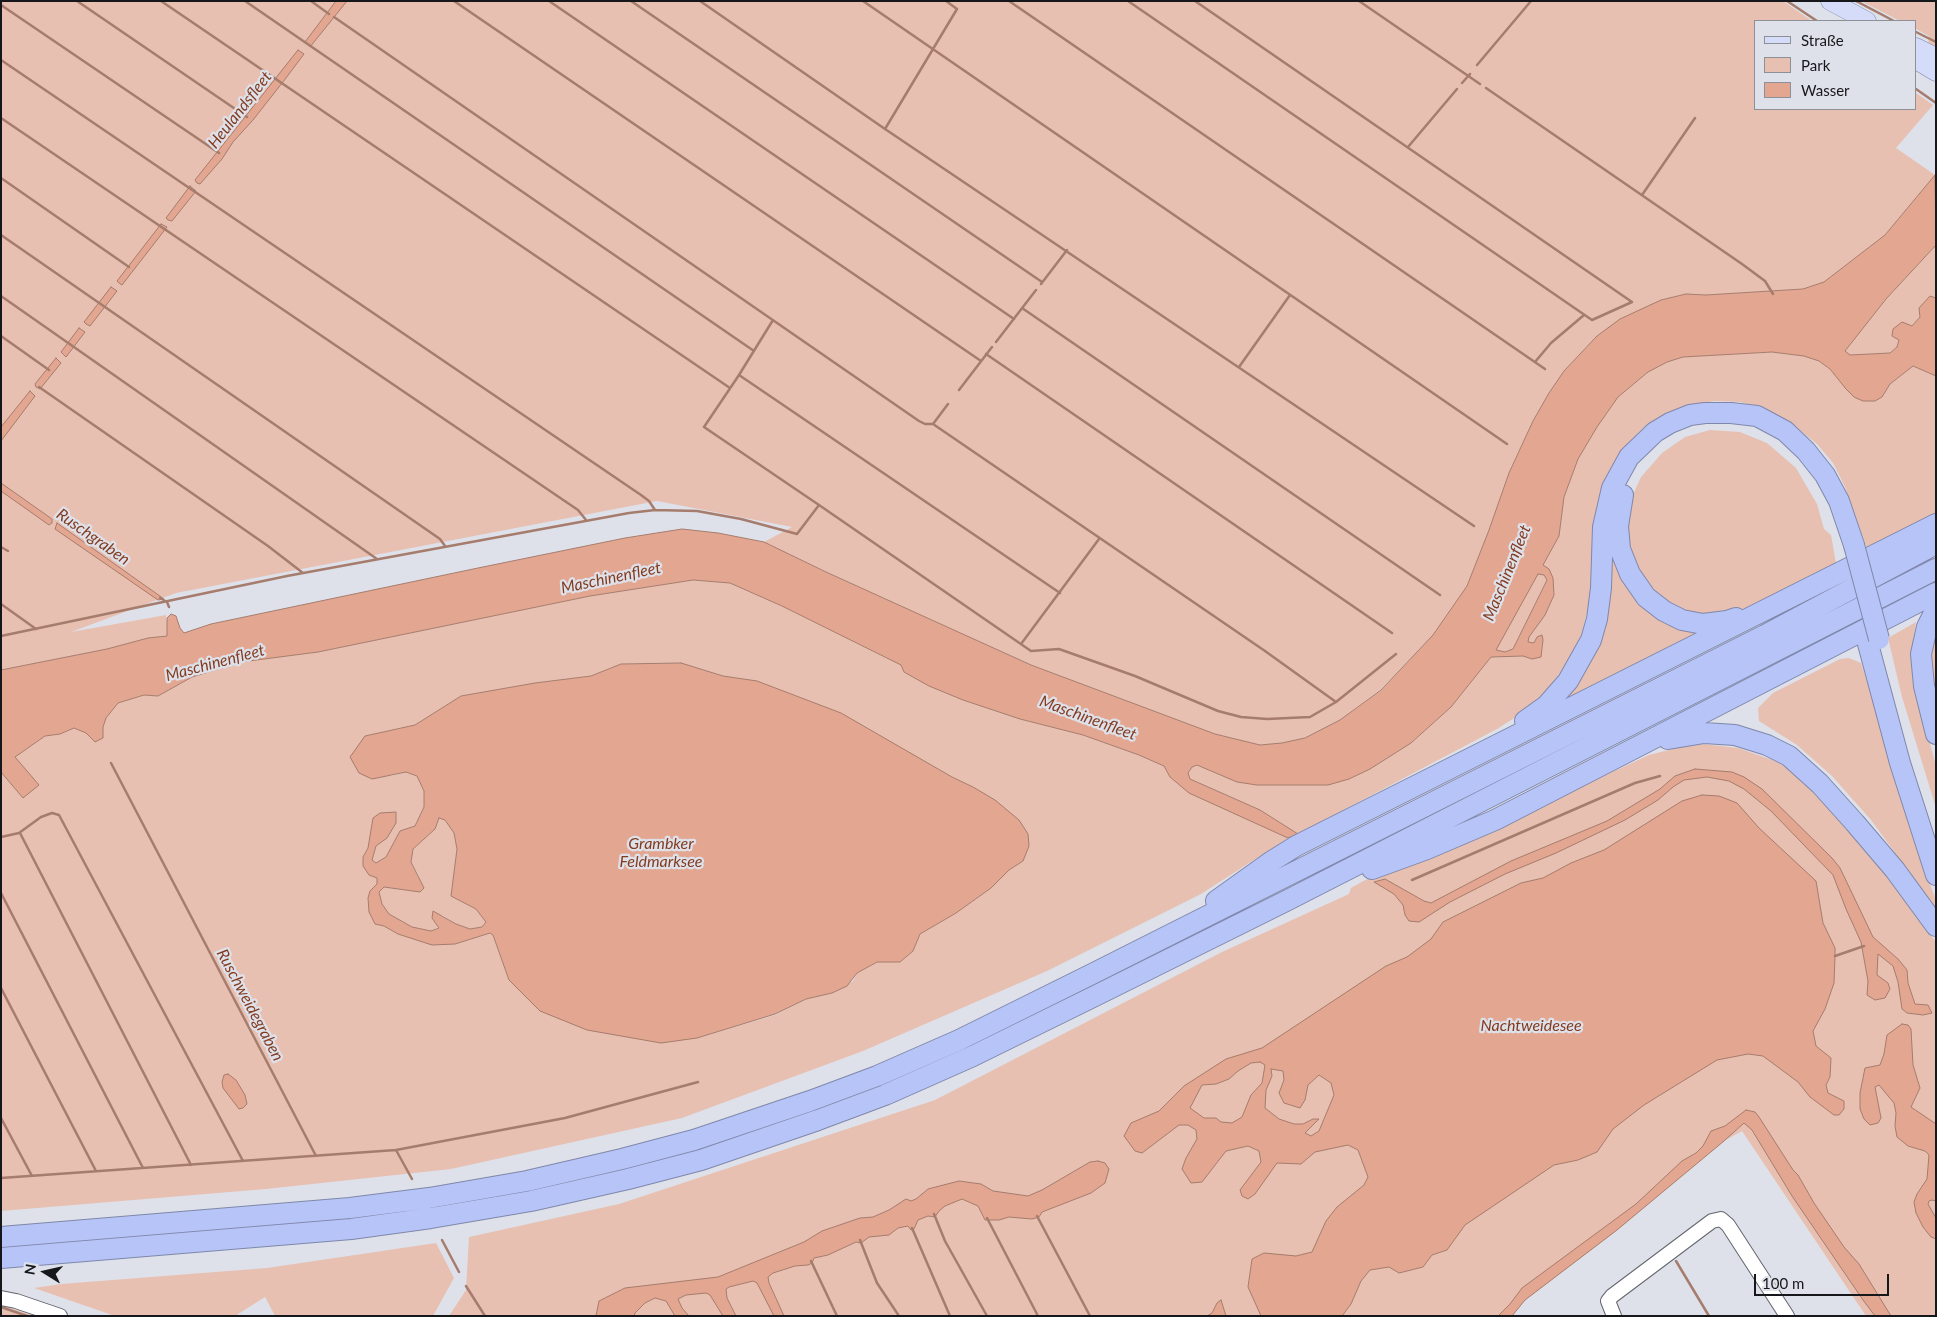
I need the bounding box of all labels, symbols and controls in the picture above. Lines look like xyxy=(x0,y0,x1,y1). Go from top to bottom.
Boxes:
legend xyxy=(1754,20,1917,110)
text: Straße xyxy=(1801,31,1844,49)
text: Park xyxy=(1801,56,1830,74)
water label: Heulandsfleet xyxy=(204,68,276,152)
text: Wasser xyxy=(1801,81,1850,99)
water label: Ruschgraben xyxy=(53,505,133,569)
water label: Maschinenfleet xyxy=(1479,522,1535,624)
water label: Maschinenfleet xyxy=(559,558,663,598)
water label: Maschinenfleet xyxy=(163,641,267,685)
water label: Maschinenfleet xyxy=(1037,692,1139,744)
water label: Grambker Feldmarksee xyxy=(620,834,702,872)
water label: Ruschweidegraben xyxy=(212,946,288,1064)
water label: Nachtweidesee xyxy=(1480,1016,1582,1036)
north arrow xyxy=(20,1247,70,1297)
text: N xyxy=(20,1263,39,1276)
scale bar xyxy=(1757,1264,1892,1296)
text: 100 m xyxy=(1762,1274,1804,1292)

